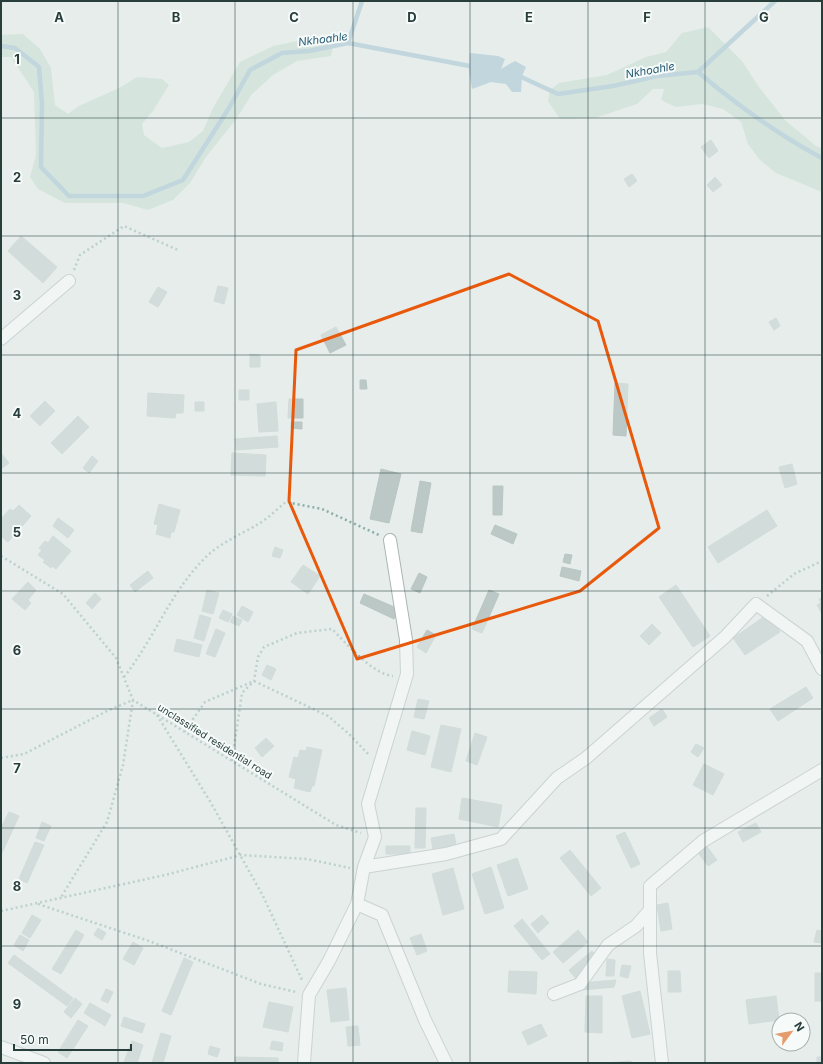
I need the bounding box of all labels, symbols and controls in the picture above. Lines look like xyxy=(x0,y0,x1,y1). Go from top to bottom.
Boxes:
text: A xyxy=(54,9,64,25)
text: B xyxy=(172,9,181,25)
text: C xyxy=(289,9,299,25)
text: D xyxy=(407,9,417,25)
text: E xyxy=(525,9,533,25)
text: F xyxy=(643,9,651,25)
text: G xyxy=(759,9,769,25)
water label: Nkhoahle xyxy=(297,29,349,49)
text: 1 xyxy=(14,51,20,67)
water label: Nkhoahle xyxy=(624,59,676,81)
text: 2 xyxy=(13,169,21,185)
text: 3 xyxy=(13,287,21,303)
text: 4 xyxy=(13,405,22,421)
text: 5 xyxy=(13,524,21,540)
text: 6 xyxy=(13,642,21,658)
street label: unclassified residential road xyxy=(156,701,274,781)
text: 7 xyxy=(13,760,21,776)
text: 8 xyxy=(13,878,21,894)
text: 9 xyxy=(13,996,21,1012)
north arrow xyxy=(771,1012,811,1052)
text: N xyxy=(791,1019,808,1034)
scale bar xyxy=(14,1026,131,1052)
text: 50 m xyxy=(20,1032,49,1047)

